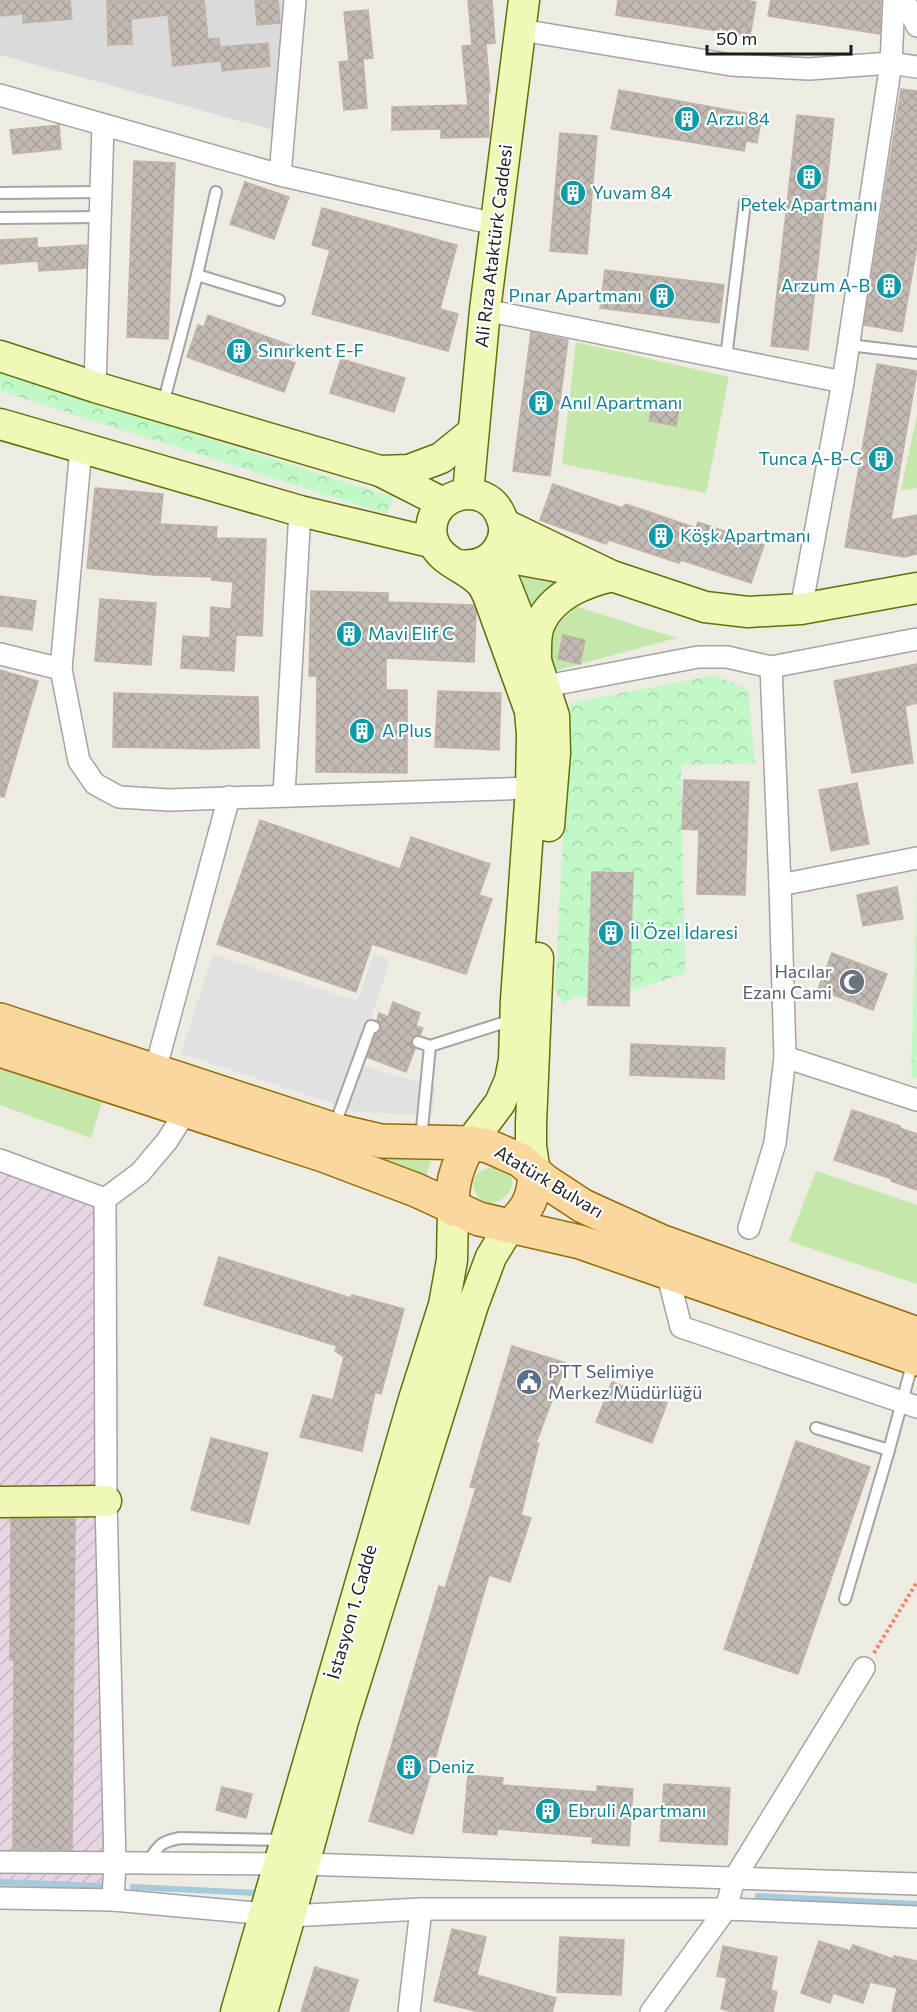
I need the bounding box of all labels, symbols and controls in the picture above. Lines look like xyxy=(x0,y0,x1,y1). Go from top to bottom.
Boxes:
scale bar xyxy=(707,18,851,56)
text: 50 m xyxy=(716,27,757,49)
building icon: Arzu 84 xyxy=(672,104,702,134)
place label: Arzu 84 xyxy=(706,107,770,129)
street label: Ali Rıza Ataktürk Caddesi xyxy=(470,143,516,349)
building icon: Petek Apartmanı xyxy=(794,162,824,192)
building icon: Yuvam 84 xyxy=(558,178,588,208)
place label: Yuvam 84 xyxy=(592,181,672,203)
place label: Petek Apartmanı xyxy=(740,193,878,215)
building icon: Arzum A-B xyxy=(874,271,904,301)
place label: Arzum A-B xyxy=(781,274,870,296)
building icon: Pınar Apartmanı xyxy=(647,281,677,311)
place label: Pınar Apartmanı xyxy=(509,284,642,306)
building icon: Sınırkent E-F xyxy=(224,336,254,366)
place label: Sınırkent E-F xyxy=(258,339,364,361)
building icon: Anıl Apartmanı xyxy=(526,388,556,418)
place label: Anıl Apartmanı xyxy=(560,391,683,413)
building icon: Tunca A-B-C xyxy=(866,444,896,474)
place label: Tunca A-B-C xyxy=(759,447,862,469)
building icon: Köşk Apartmanı xyxy=(646,521,676,551)
place label: Köşk Apartmanı xyxy=(680,524,811,546)
building icon: Mavi Elif C xyxy=(334,619,364,649)
place label: Mavi Elif C xyxy=(368,622,454,644)
building icon: A Plus xyxy=(347,716,377,746)
place label: A Plus xyxy=(382,719,432,741)
building icon: İl Özel İdaresi xyxy=(596,918,626,948)
place label: İl Özel İdaresi xyxy=(630,921,738,943)
place label: Hacılar Ezanı Cami xyxy=(742,960,832,1003)
mosque icon: Hacılar Ezanı Cami xyxy=(837,967,867,997)
street label: Atatürk Bulvarı xyxy=(491,1140,608,1222)
place label: PTT Selimiye Merkez Müdürlüğü xyxy=(548,1360,702,1403)
public building icon: PTT Selimiye Merkez Müdürlüğü xyxy=(514,1367,544,1397)
street label: İstasyon 1. Cadde xyxy=(321,1542,381,1682)
building icon: Deniz xyxy=(394,1752,424,1782)
place label: Deniz xyxy=(428,1755,475,1777)
building icon: Ebruli Apartmanı xyxy=(533,1796,563,1826)
place label: Ebruli Apartmanı xyxy=(568,1799,706,1821)

